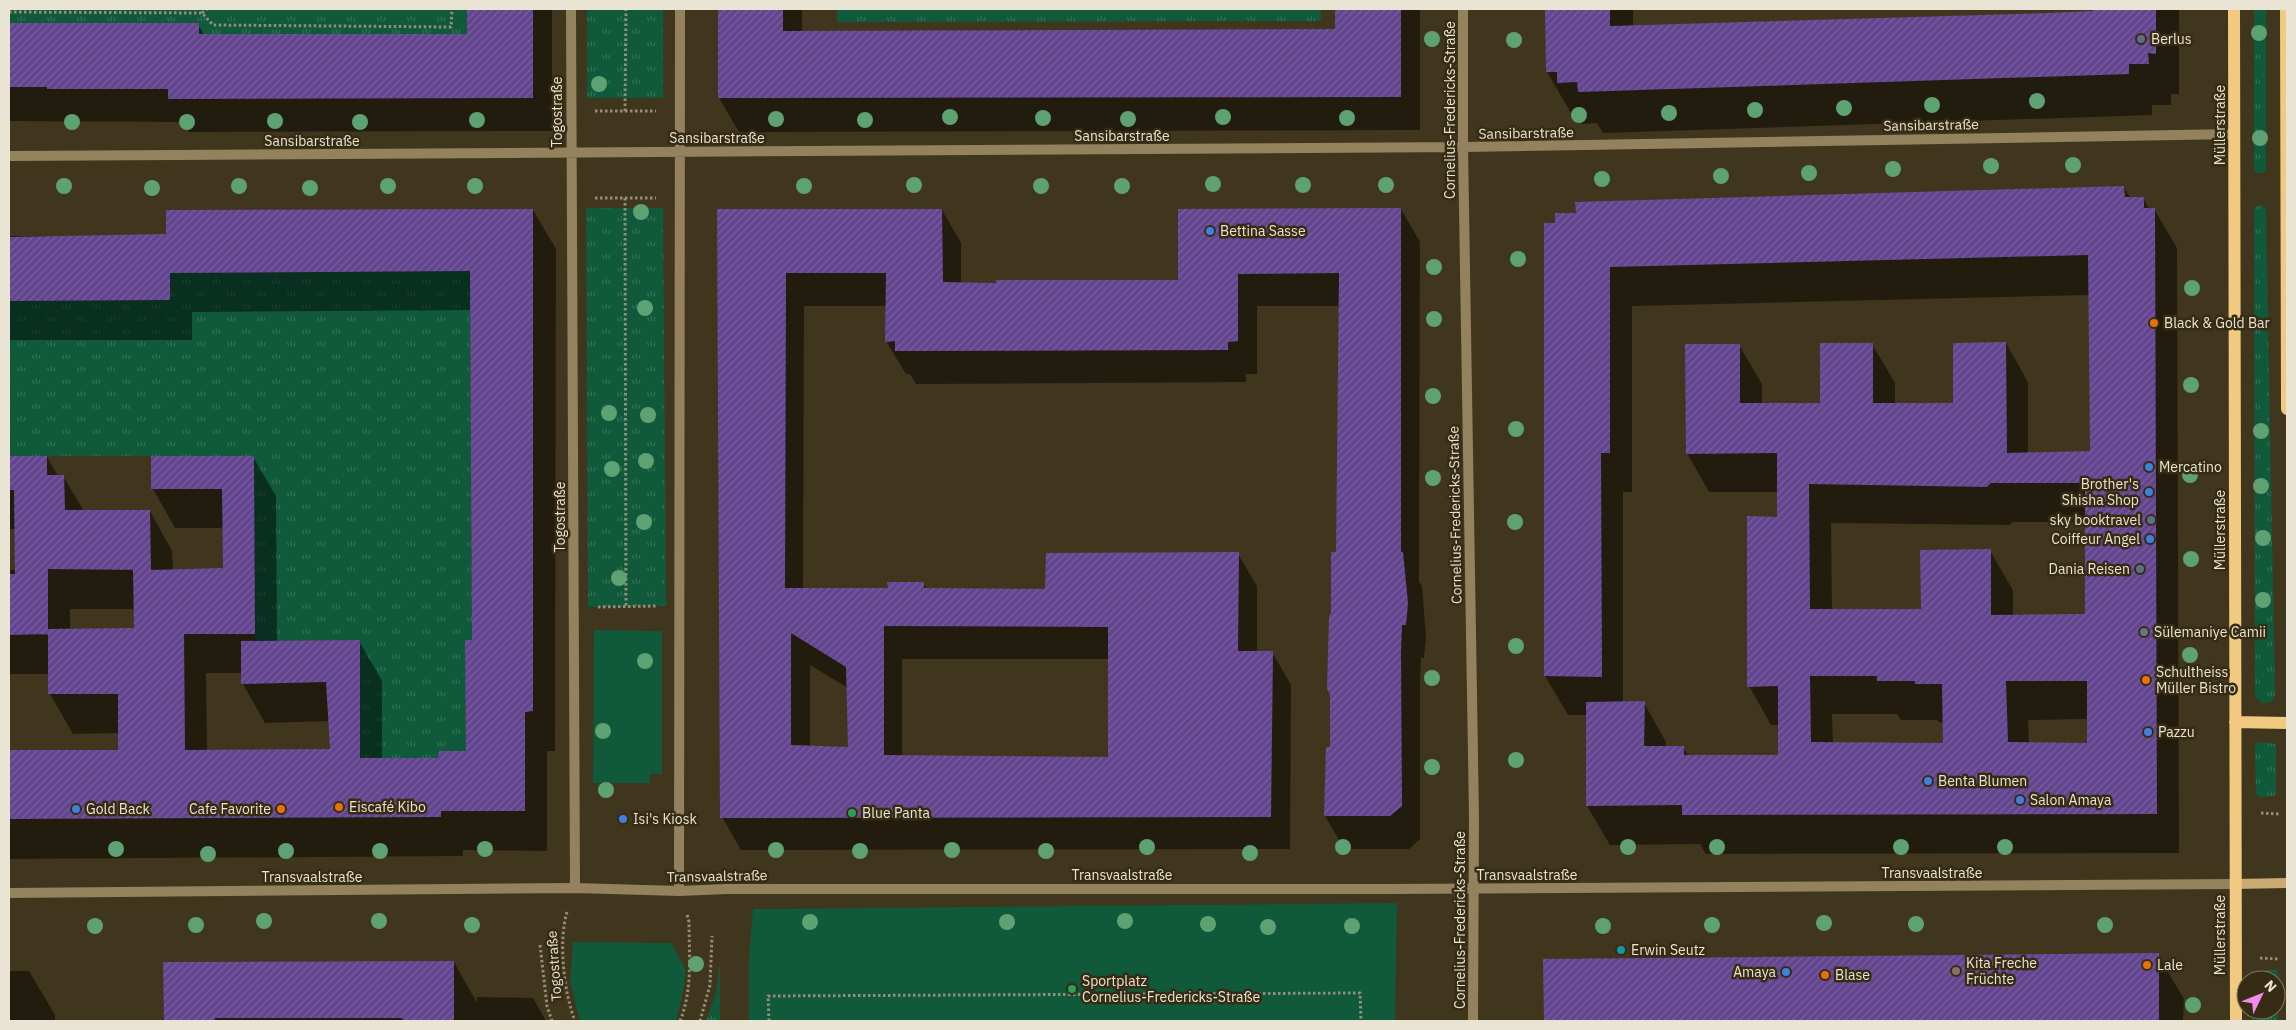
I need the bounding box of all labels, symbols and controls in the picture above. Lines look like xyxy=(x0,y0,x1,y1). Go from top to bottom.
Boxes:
street label: Cornelius-Fredericks-Straße xyxy=(1441,21,1459,199)
place label: Berlus xyxy=(2151,30,2192,48)
marker: Berlus xyxy=(2135,33,2147,45)
street label: Togostraße xyxy=(548,76,566,147)
street label: Müllerstraße xyxy=(2211,84,2229,165)
street label: Sansibarstraße xyxy=(1883,115,1979,135)
street label: Sansibarstraße xyxy=(1478,123,1574,143)
street label: Sansibarstraße xyxy=(1074,127,1170,145)
street label: Sansibarstraße xyxy=(669,129,765,147)
street label: Sansibarstraße xyxy=(264,132,360,150)
place label: Bettina Sasse xyxy=(1220,222,1306,240)
marker: Bettina Sasse xyxy=(1204,225,1216,237)
place label: Black & Gold Bar xyxy=(2164,314,2270,332)
marker: Black & Gold Bar xyxy=(2148,317,2160,329)
street label: Cornelius-Fredericks-Straße xyxy=(1444,425,1466,604)
place label: Mercatino xyxy=(2159,458,2222,476)
marker: Mercatino xyxy=(2143,461,2155,473)
place label: Brother's Shisha Shop xyxy=(2062,475,2139,509)
street label: Togostraße xyxy=(551,481,569,552)
marker: Brother's Shisha Shop xyxy=(2143,486,2155,498)
street label: Müllerstraße xyxy=(2211,489,2229,570)
place label: sky booktravel xyxy=(2050,511,2141,529)
marker: sky booktravel xyxy=(2145,514,2157,526)
place label: Coiffeur Angel xyxy=(2051,530,2140,548)
marker: Coiffeur Angel xyxy=(2144,533,2156,545)
place label: Dania Reisen xyxy=(2049,560,2130,578)
marker: Dania Reisen xyxy=(2134,563,2146,575)
place label: Sülemaniye Camii xyxy=(2154,623,2266,641)
marker: Sülemaniye Camii xyxy=(2138,626,2150,638)
place label: Schultheiss Müller Bistro xyxy=(2156,663,2236,697)
marker: Schultheiss Müller Bistro xyxy=(2140,674,2152,686)
place label: Pazzu xyxy=(2158,723,2195,741)
marker: Pazzu xyxy=(2142,726,2154,738)
place label: Benta Blumen xyxy=(1938,772,2027,790)
marker: Benta Blumen xyxy=(1922,775,1934,787)
place label: Salon Amaya xyxy=(2030,791,2112,809)
marker: Salon Amaya xyxy=(2014,794,2026,806)
place label: Eiscafé Kibo xyxy=(349,798,426,816)
place label: Gold Back xyxy=(86,800,150,818)
place label: Cafe Favorite xyxy=(189,800,271,818)
marker: Eiscafé Kibo xyxy=(333,801,345,813)
marker: Gold Back xyxy=(70,803,82,815)
marker: Cafe Favorite xyxy=(275,803,287,815)
place label: Blue Panta xyxy=(862,804,931,822)
marker: Blue Panta xyxy=(846,807,858,819)
place label: Isi's Kiosk xyxy=(633,810,697,828)
marker: Isi's Kiosk xyxy=(617,813,629,825)
street label: Cornelius-Fredericks-Straße xyxy=(1451,831,1469,1009)
street label: Transvaalstraße xyxy=(1882,864,1983,882)
street label: Transvaalstraße xyxy=(666,866,768,886)
street label: Transvaalstraße xyxy=(1072,866,1173,884)
street label: Transvaalstraße xyxy=(1477,866,1578,884)
street label: Transvaalstraße xyxy=(262,868,363,886)
street label: Müllerstraße xyxy=(2211,894,2229,975)
street label: Togostraße xyxy=(543,930,565,1002)
place label: Erwin Seutz xyxy=(1631,941,1706,959)
marker: Erwin Seutz xyxy=(1615,944,1627,956)
place label: Kita Freche Früchte xyxy=(1966,954,2037,988)
place label: Lale xyxy=(2157,956,2183,974)
marker: Lale xyxy=(2141,959,2153,971)
place label: Amaya xyxy=(1733,963,1777,981)
marker: Kita Freche Früchte xyxy=(1950,965,1962,977)
marker: Amaya xyxy=(1780,966,1792,978)
place label: Blase xyxy=(1835,966,1870,984)
marker: Blase xyxy=(1819,969,1831,981)
north arrow xyxy=(2236,970,2286,1020)
place label: Sportplatz Cornelius-Fredericks-Straße xyxy=(1082,972,1260,1006)
text: N xyxy=(2260,976,2281,996)
marker: Sportplatz Cornelius-Fredericks-Straße xyxy=(1066,983,1078,995)

